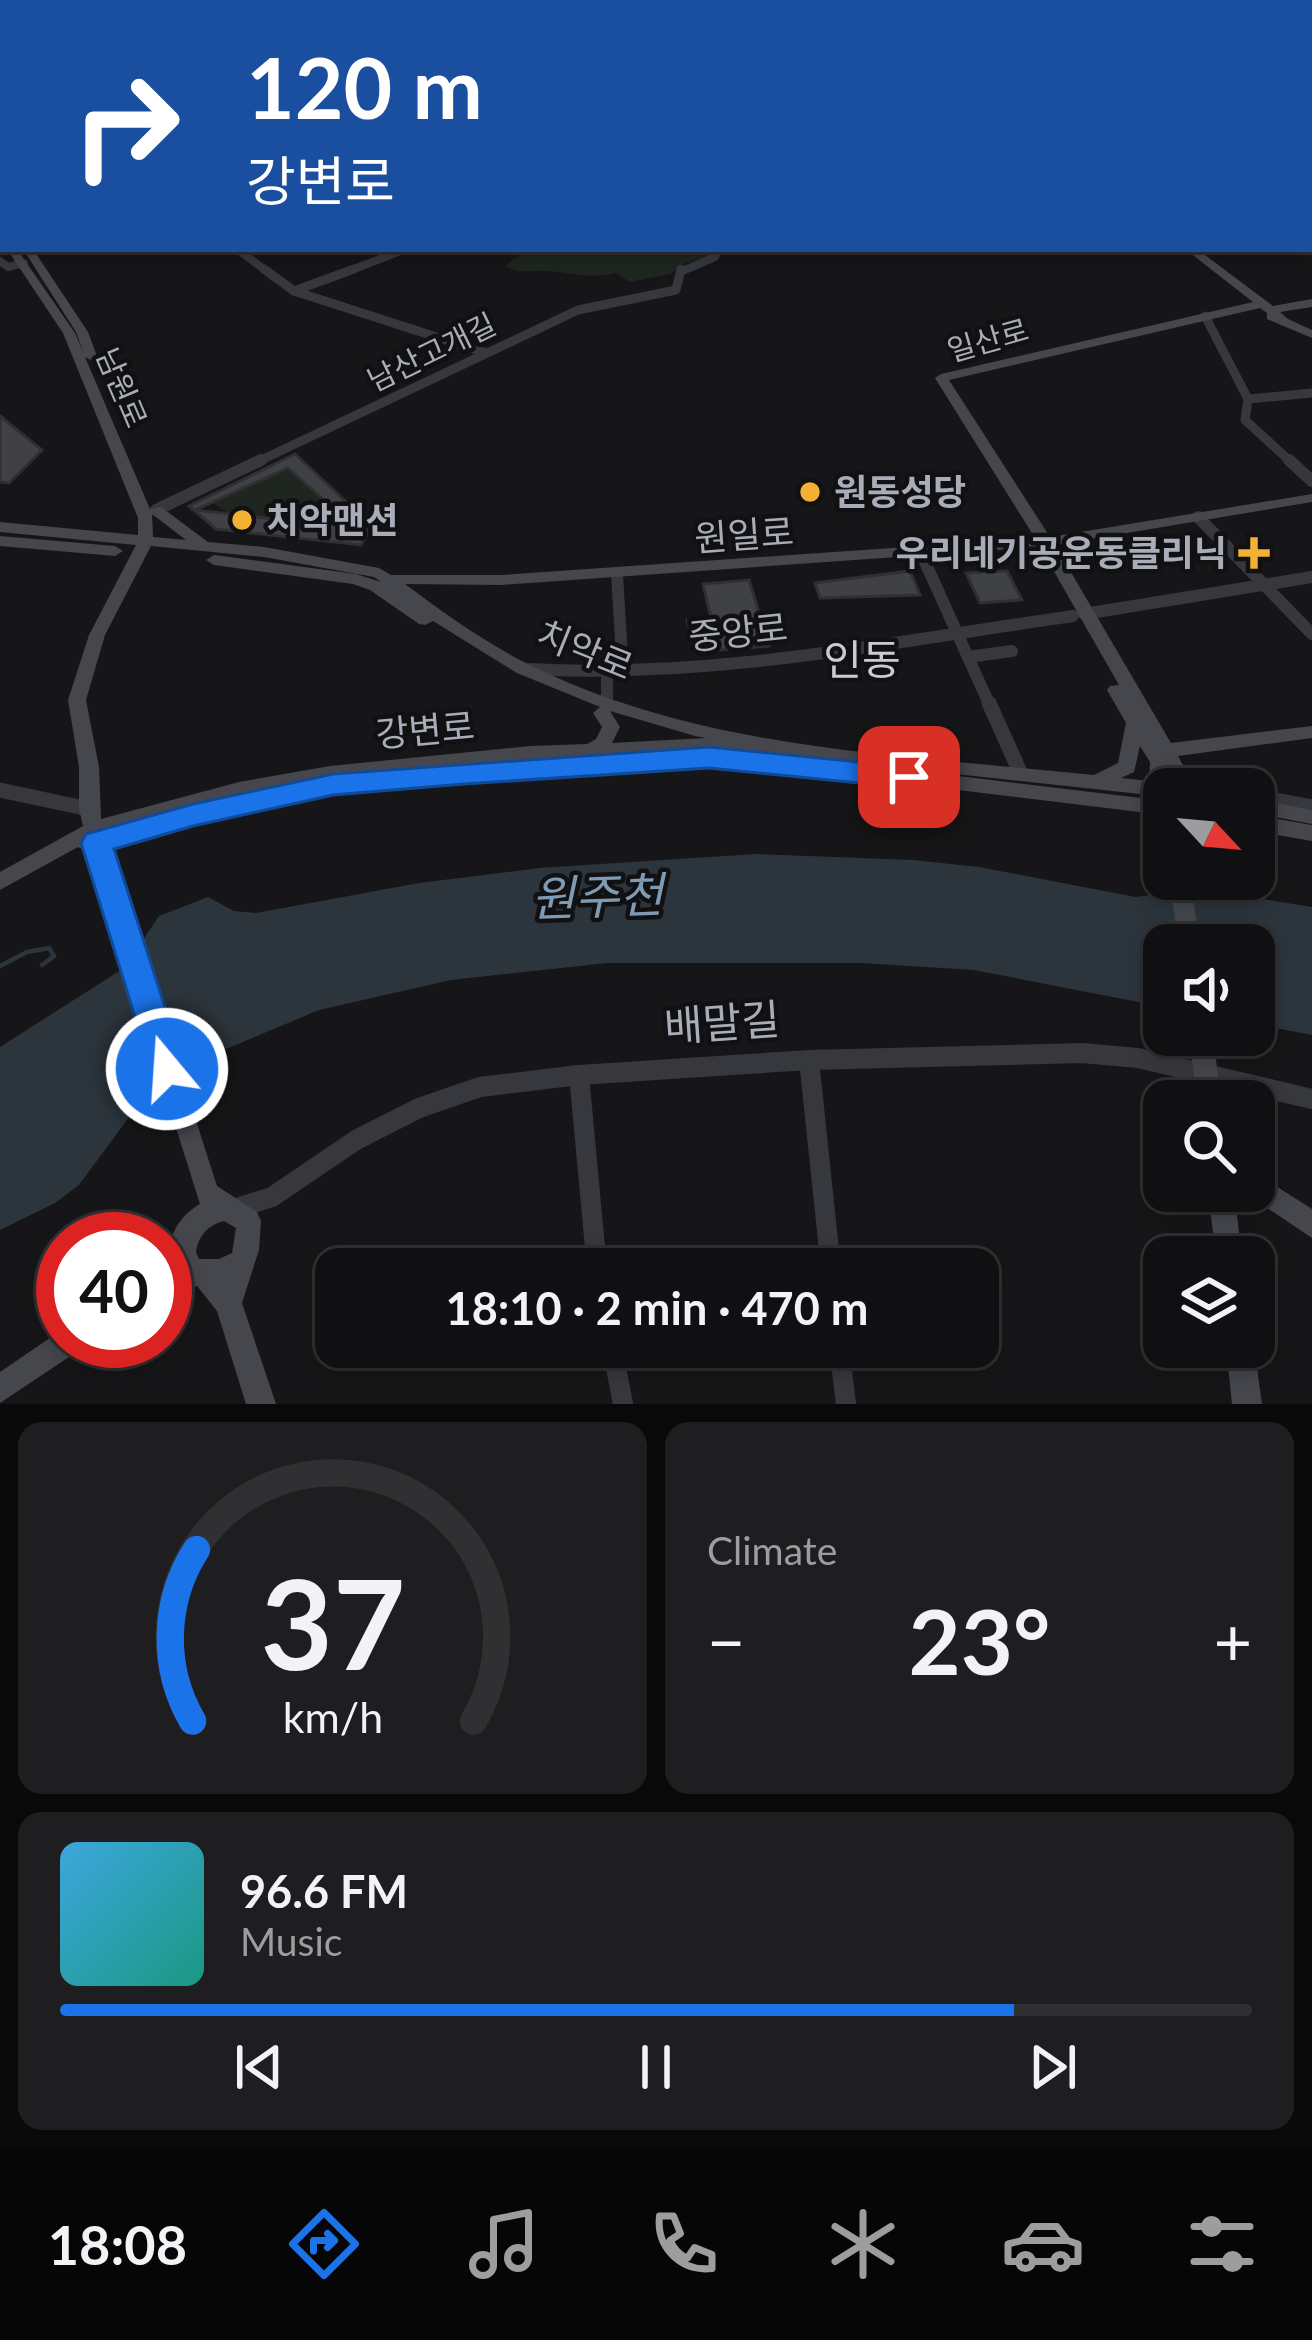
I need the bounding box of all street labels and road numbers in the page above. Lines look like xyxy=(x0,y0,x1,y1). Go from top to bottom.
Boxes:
street label: 남산고개길 xyxy=(361,305,501,398)
street label: 일산로 xyxy=(943,310,1032,368)
street label: 남원로 xyxy=(90,342,156,432)
street label: 원일로 xyxy=(693,509,795,559)
street label: 중앙로 xyxy=(686,604,790,658)
street label: 치악로 xyxy=(531,610,640,688)
street label: 강변로 xyxy=(373,703,476,755)
street label: 배말길 xyxy=(662,993,781,1051)

